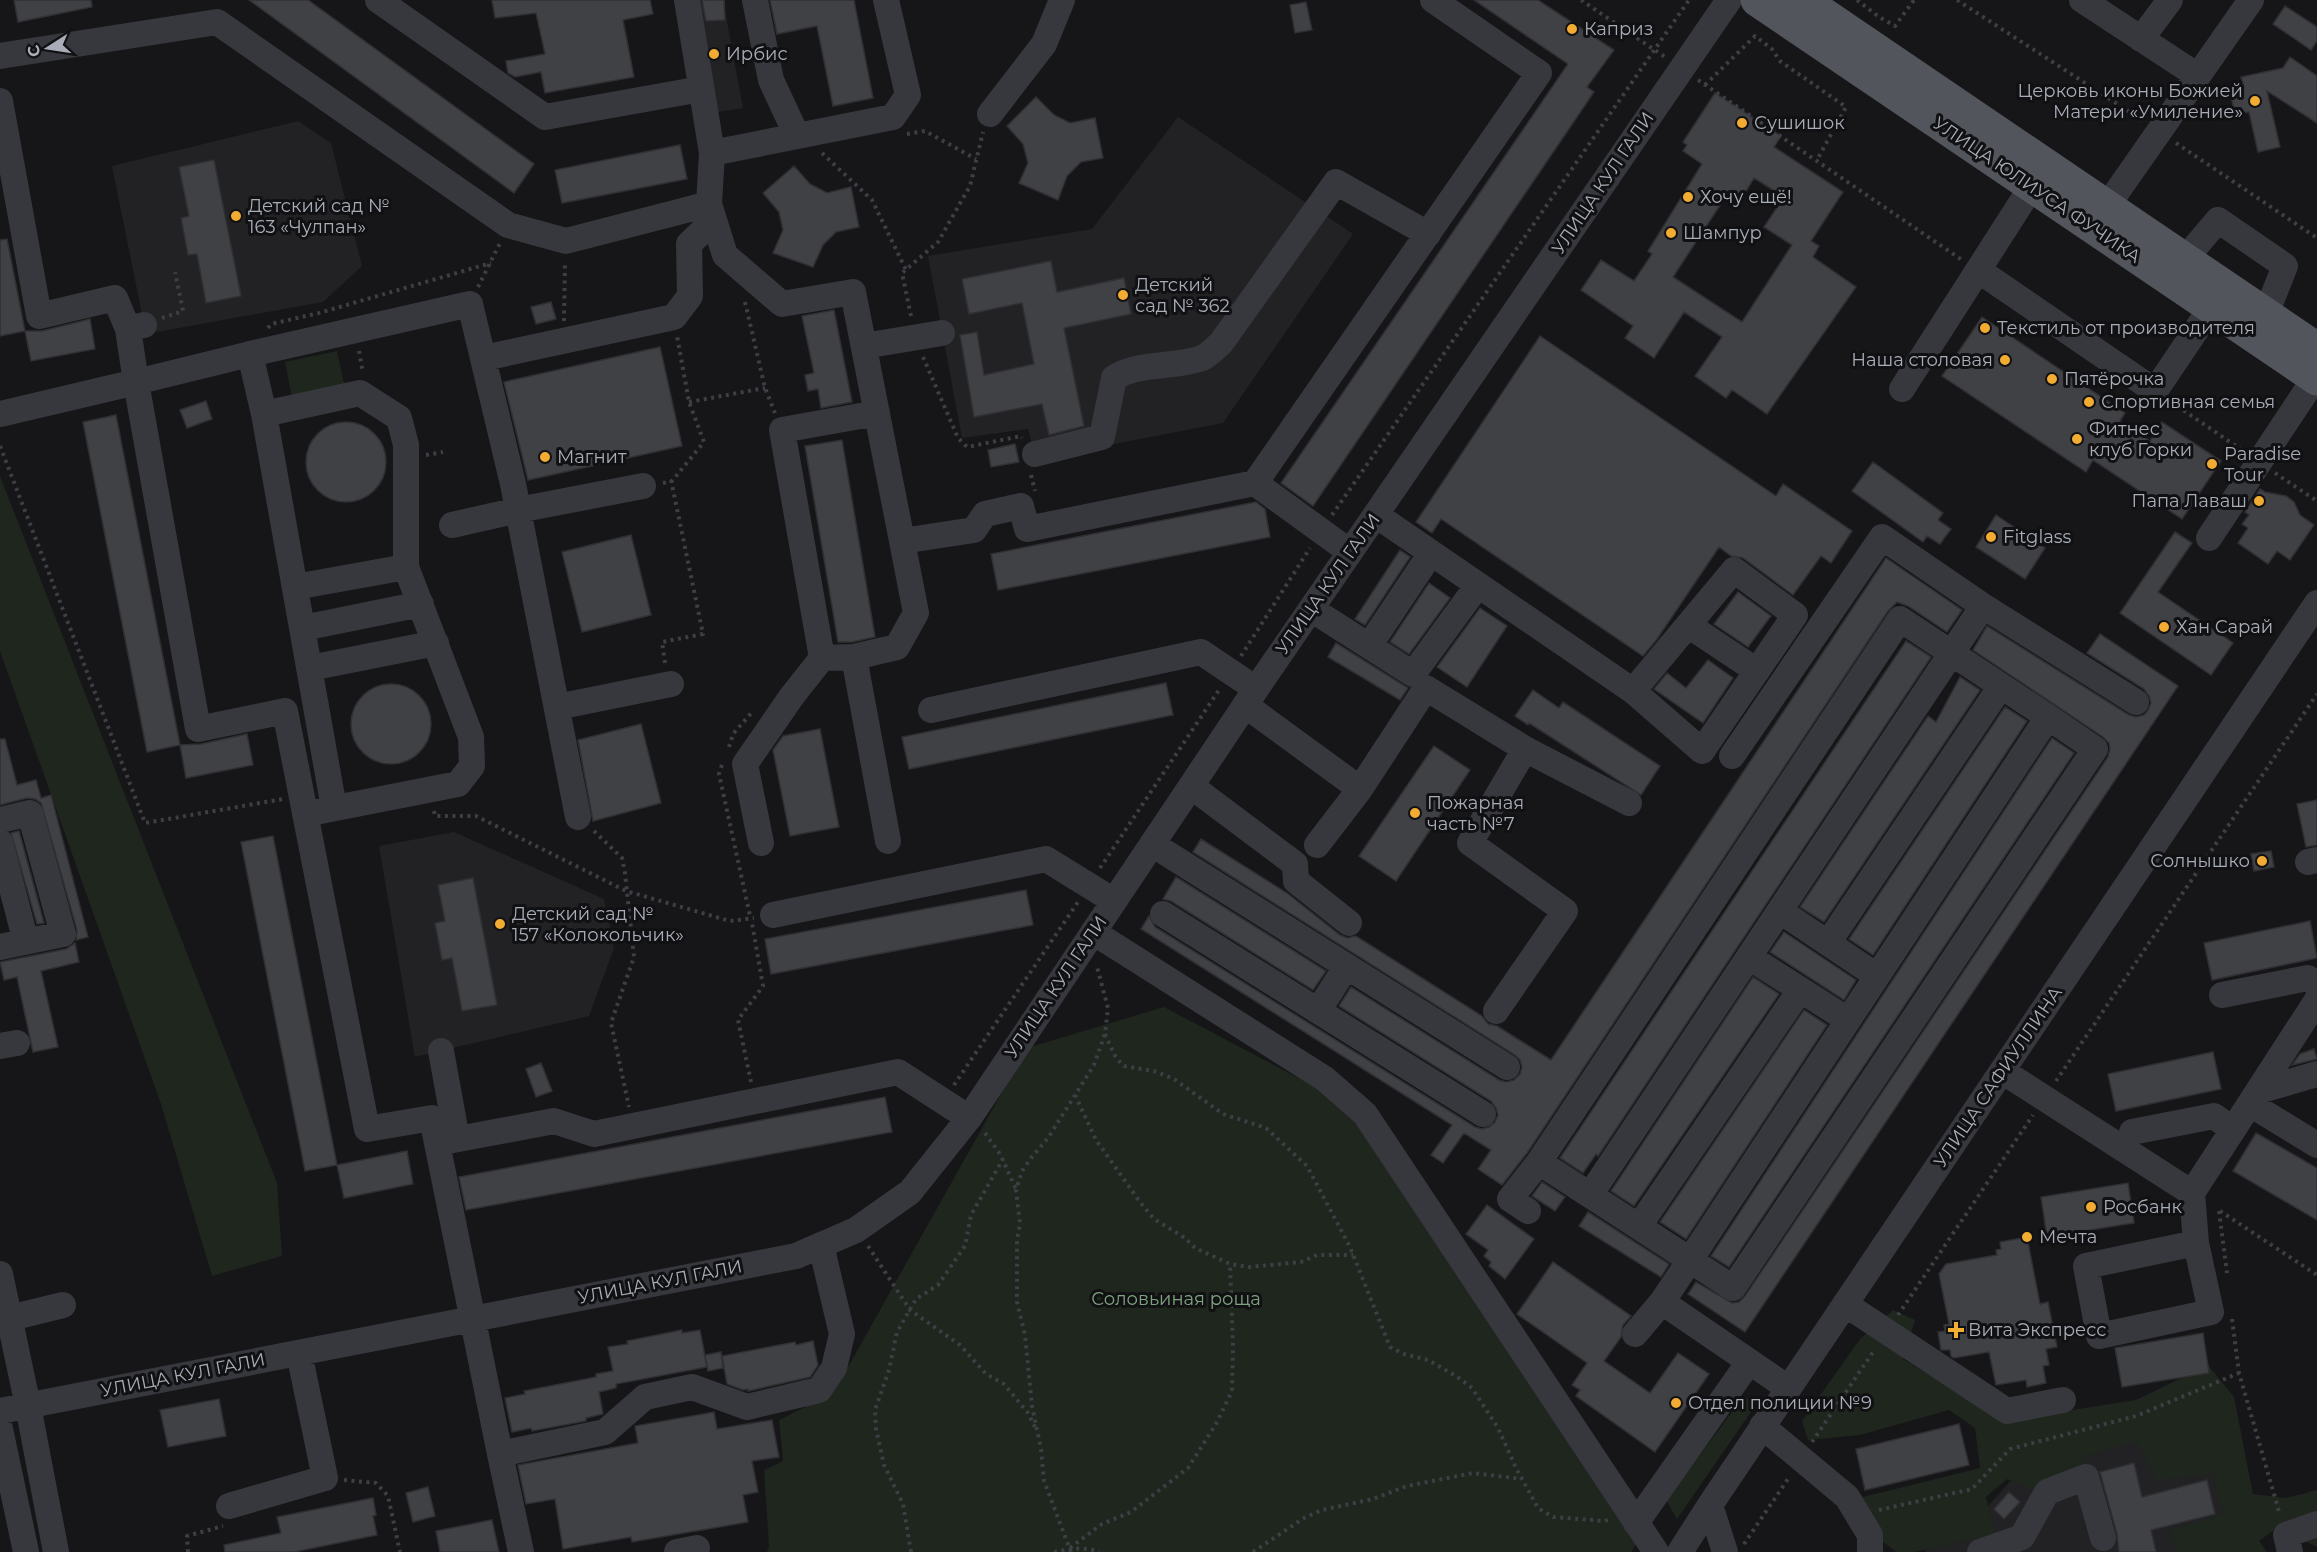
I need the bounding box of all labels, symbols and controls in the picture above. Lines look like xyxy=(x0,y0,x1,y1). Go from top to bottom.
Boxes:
north arrow xyxy=(18,18,78,78)
place label: Каприз xyxy=(1584,18,1653,40)
marker: Каприз xyxy=(1565,22,1579,36)
text: С xyxy=(23,43,44,59)
place label: Ирбис xyxy=(726,43,788,65)
marker: Ирбис xyxy=(707,47,721,61)
place label: Церковь иконы Божией Матери «Умиление» xyxy=(2018,80,2243,123)
marker: Церковь иконы Божией Матери «Умиление» xyxy=(2248,94,2262,108)
street label: УЛИЦА КУЛ ГАЛИ xyxy=(1547,108,1659,258)
place label: Сушишок xyxy=(1754,112,1845,134)
street label: УЛИЦА ЮЛИУСА ФУЧИКА xyxy=(1929,112,2145,268)
marker: Сушишок xyxy=(1735,116,1749,130)
place label: Хочу ещё! xyxy=(1700,186,1792,208)
marker: Хочу ещё! xyxy=(1681,190,1695,204)
place label: Детский сад № 163 «Чулпан» xyxy=(248,195,390,238)
marker: Детский сад № 163 «Чулпан» xyxy=(229,209,243,223)
place label: Шампур xyxy=(1683,222,1762,244)
marker: Шампур xyxy=(1664,226,1678,240)
place label: Детский сад № 362 xyxy=(1135,274,1230,317)
marker: Детский сад № 362 xyxy=(1116,288,1130,302)
place label: Текстиль от производителя xyxy=(1997,317,2255,339)
marker: Текстиль от производителя xyxy=(1978,321,1992,335)
place label: Наша столовая xyxy=(1851,349,1993,371)
marker: Наша столовая xyxy=(1998,353,2012,367)
place label: Пятёрочка xyxy=(2064,368,2164,390)
marker: Пятёрочка xyxy=(2045,372,2059,386)
place label: Спортивная семья xyxy=(2101,391,2275,413)
marker: Спортивная семья xyxy=(2082,395,2096,409)
place label: Фитнес клуб Горки xyxy=(2089,418,2192,461)
marker: Фитнес клуб Горки xyxy=(2070,432,2084,446)
place label: Paradise Tour xyxy=(2224,443,2301,486)
place label: Магнит xyxy=(557,446,627,468)
marker: Магнит xyxy=(538,450,552,464)
marker: Paradise Tour xyxy=(2205,457,2219,471)
place label: Папа Лаваш xyxy=(2132,490,2247,512)
marker: Папа Лаваш xyxy=(2252,494,2266,508)
street label: УЛИЦА КУЛ ГАЛИ xyxy=(1271,509,1385,659)
place label: Fitglass xyxy=(2003,526,2072,548)
marker: Fitglass xyxy=(1984,530,1998,544)
place label: Хан Сарай xyxy=(2176,616,2273,638)
marker: Хан Сарай xyxy=(2157,620,2171,634)
place label: Пожарная часть №7 xyxy=(1427,792,1524,835)
marker: Пожарная часть №7 xyxy=(1408,806,1422,820)
place label: Солнышко xyxy=(2150,850,2250,872)
marker: Солнышко xyxy=(2255,854,2269,868)
place label: Детский сад № 157 «Колокольчик» xyxy=(512,903,684,946)
street label: УЛИЦА КУЛ ГАЛИ xyxy=(1000,912,1112,1062)
marker: Детский сад № 157 «Колокольчик» xyxy=(493,917,507,931)
street label: УЛИЦА САФИУЛЛИНА xyxy=(1929,982,2067,1172)
place label: Росбанк xyxy=(2103,1196,2183,1218)
marker: Росбанк xyxy=(2084,1200,2098,1214)
place label: Мечта xyxy=(2039,1226,2097,1248)
marker: Мечта xyxy=(2020,1230,2034,1244)
street label: УЛИЦА КУЛ ГАЛИ xyxy=(576,1255,744,1309)
park label: Соловьиная роща xyxy=(1091,1288,1261,1310)
place label: Вита Экспресс xyxy=(1968,1319,2106,1341)
marker: Вита Экспресс xyxy=(1949,1323,1963,1337)
street label: УЛИЦА КУЛ ГАЛИ xyxy=(99,1348,267,1402)
place label: Отдел полиции №9 xyxy=(1688,1392,1872,1414)
marker: Отдел полиции №9 xyxy=(1669,1396,1683,1410)

